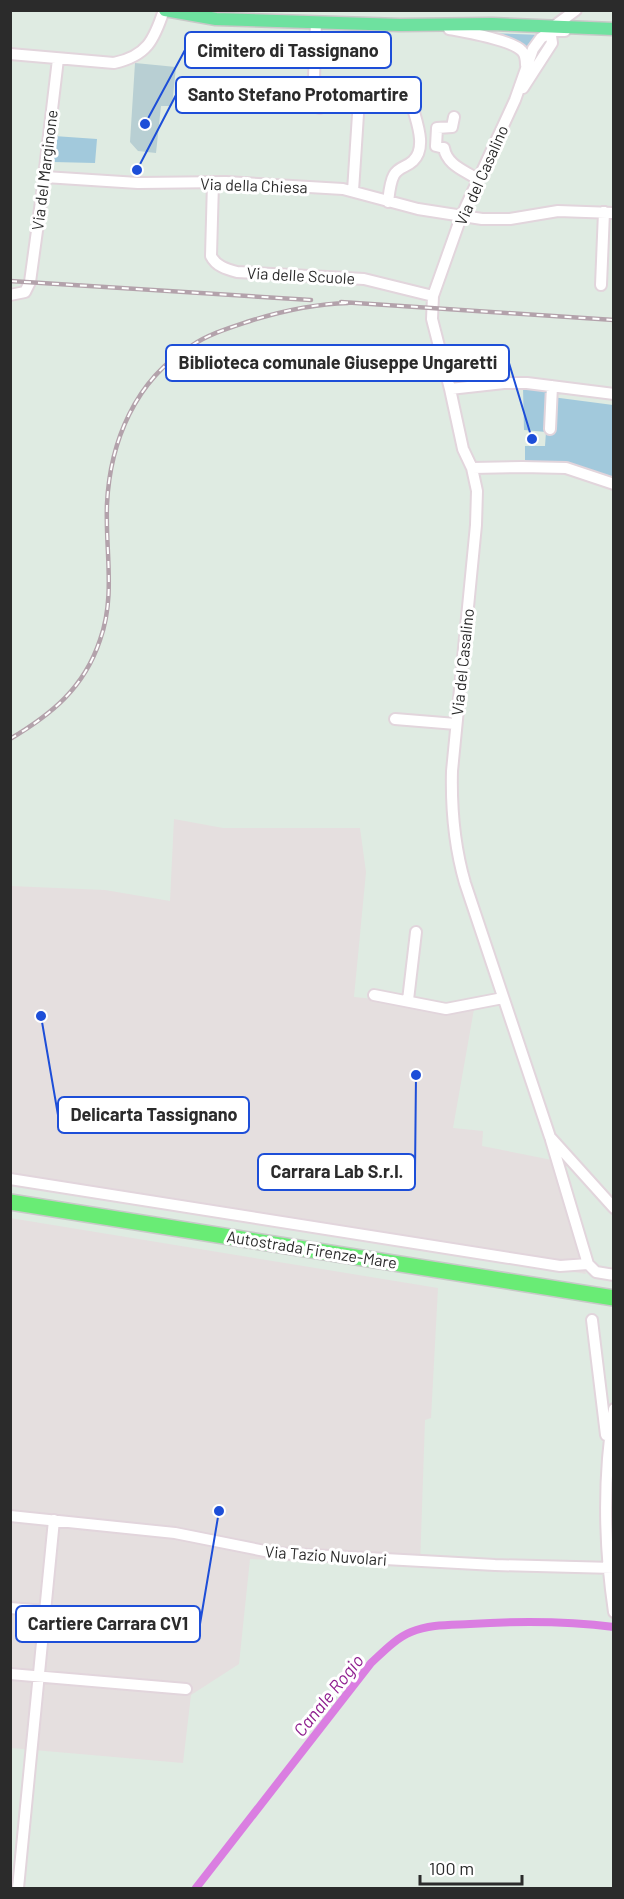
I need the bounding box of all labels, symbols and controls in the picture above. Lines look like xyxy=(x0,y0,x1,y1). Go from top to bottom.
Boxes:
callout: Cimitero di Tassignano xyxy=(185,32,391,68)
text: Cimitero di Tassignano xyxy=(197,39,379,61)
callout: Santo Stefano Protomartire xyxy=(176,77,421,113)
text: Santo Stefano Protomartire xyxy=(188,83,408,105)
street label: Via del Marginone xyxy=(27,109,61,231)
street label: Via del Casalino xyxy=(450,122,512,228)
street label: Via della Chiesa xyxy=(200,174,308,196)
street label: Via delle Scuole xyxy=(246,263,356,287)
callout: Biblioteca comunale Giuseppe Ungaretti xyxy=(166,345,509,381)
text: Biblioteca comunale Giuseppe Ungaretti xyxy=(179,351,497,373)
street label: Via del Casalino xyxy=(447,607,477,717)
callout: Delicarta Tassignano xyxy=(58,1097,249,1133)
text: Delicarta Tassignano xyxy=(70,1103,238,1125)
callout: Carrara Lab S.r.l. xyxy=(258,1154,415,1190)
text: Carrara Lab S.r.l. xyxy=(271,1160,403,1182)
street label: Autostrada Firenze-Mare xyxy=(226,1226,398,1272)
street label: Via Tazio Nuvolari xyxy=(264,1541,388,1569)
callout: Cartiere Carrara CV1 xyxy=(16,1606,200,1642)
text: Cartiere Carrara CV1 xyxy=(28,1612,188,1634)
water label: Canale Rogio xyxy=(288,1650,368,1740)
scale bar xyxy=(420,1848,522,1886)
text: 100 m xyxy=(429,1857,474,1879)

